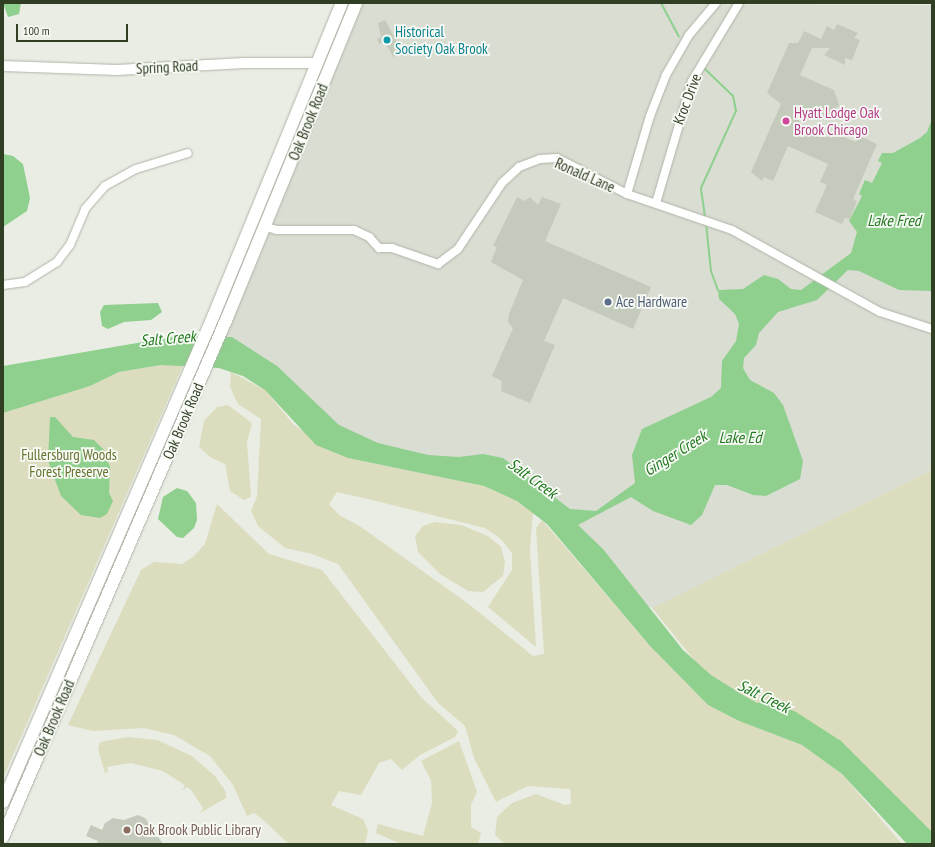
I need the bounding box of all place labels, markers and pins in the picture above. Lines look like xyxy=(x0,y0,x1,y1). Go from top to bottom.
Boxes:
place label: Historical Society Oak Brook xyxy=(395,22,489,57)
marker: Historical Society Oak Brook xyxy=(382,35,392,45)
place label: Hyatt Lodge Oak Brook Chicago xyxy=(794,103,880,138)
marker: Hyatt Lodge Oak Brook Chicago xyxy=(781,116,791,126)
place label: Ace Hardware xyxy=(616,293,687,311)
marker: Ace Hardware xyxy=(603,297,613,307)
place label: Oak Brook Public Library xyxy=(135,821,262,839)
marker: Oak Brook Public Library xyxy=(122,825,132,835)

